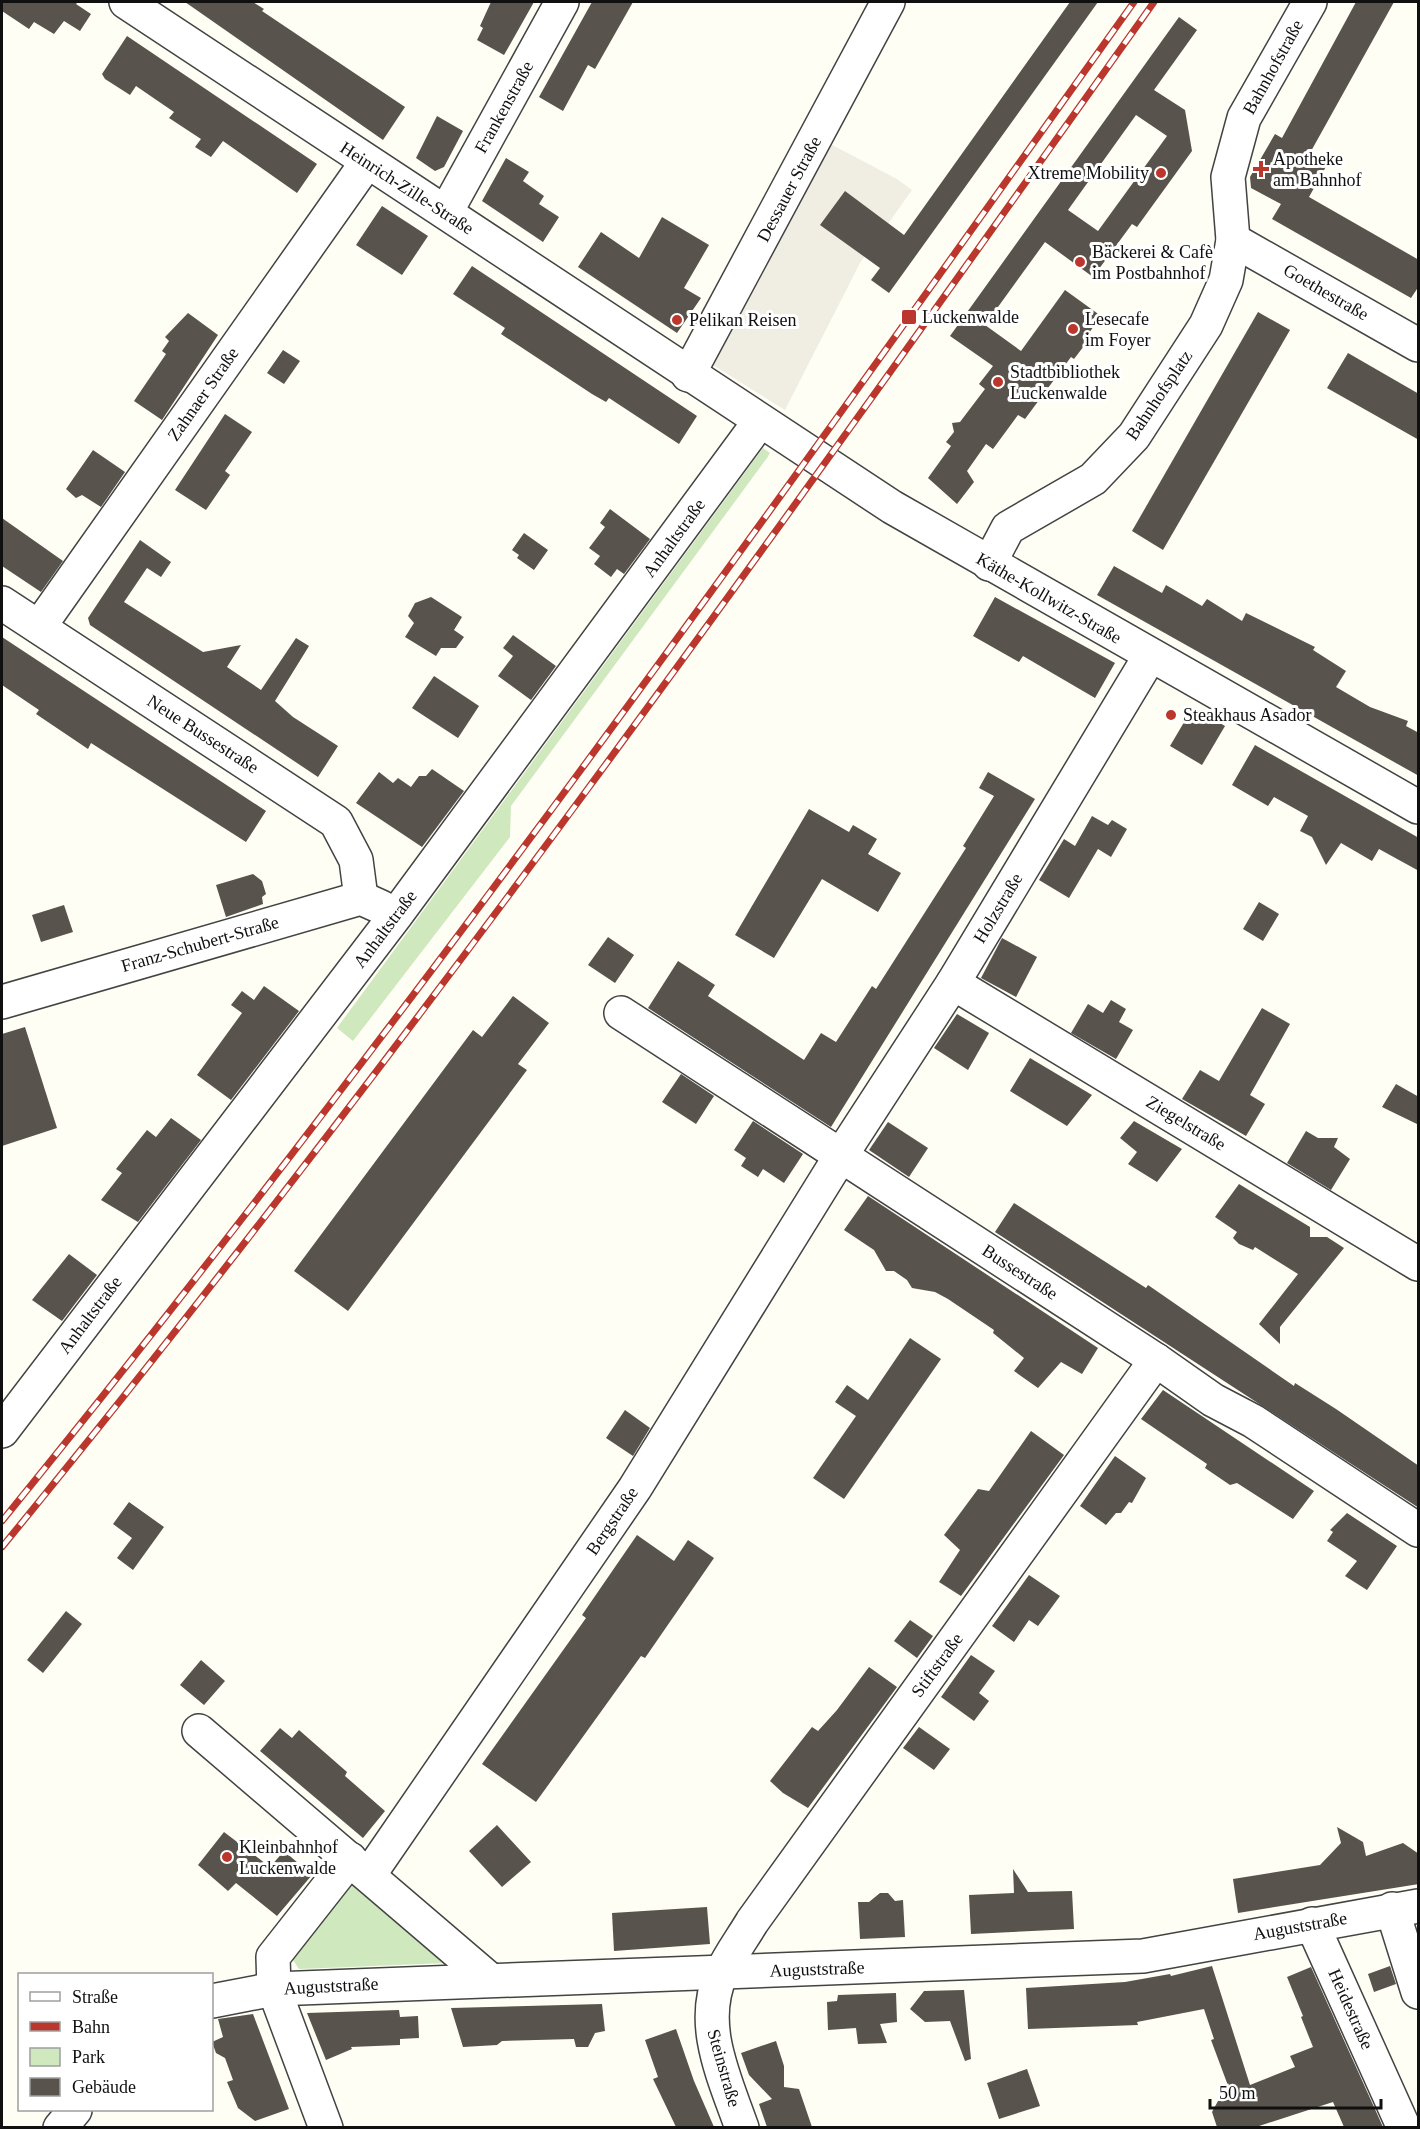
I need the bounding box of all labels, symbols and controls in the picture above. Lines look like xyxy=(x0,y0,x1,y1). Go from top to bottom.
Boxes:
street label: Bahnhofstraße xyxy=(1239,16,1307,118)
street label: Frankenstraße xyxy=(471,58,537,156)
street label: Dessauer Straße xyxy=(753,133,825,245)
street label: Heinrich-Zille-Straße xyxy=(337,137,477,239)
place label: Apotheke am Bahnhof xyxy=(1273,149,1361,190)
marker: Apotheke am Bahnhof xyxy=(1254,162,1268,176)
place label: Xtreme Mobility xyxy=(1028,163,1149,183)
marker: Xtreme Mobility xyxy=(1154,166,1168,180)
place label: Bäckerei & Cafè im Postbahnhof xyxy=(1092,242,1213,283)
marker: Bäckerei & Cafè im Postbahnhof xyxy=(1073,255,1087,269)
street label: Goethestraße xyxy=(1280,260,1372,324)
place label: Luckenwalde xyxy=(922,307,1019,327)
marker: Luckenwalde xyxy=(900,308,918,326)
place label: Lesecafe im Foyer xyxy=(1085,309,1151,350)
place label: Pelikan Reisen xyxy=(689,310,796,330)
marker: Pelikan Reisen xyxy=(670,313,684,327)
marker: Lesecafe im Foyer xyxy=(1066,322,1080,336)
street label: Zahnaer Straße xyxy=(163,343,243,445)
street label: Bahnhofsplatz xyxy=(1122,346,1196,444)
place label: Stadtbibliothek Luckenwalde xyxy=(1010,362,1120,403)
marker: Stadtbibliothek Luckenwalde xyxy=(991,375,1005,389)
street label: Anhaltstraße xyxy=(639,495,709,581)
street label: Käthe-Kollwitz-Straße xyxy=(973,548,1125,648)
street label: Neue Bussestraße xyxy=(144,691,262,777)
place label: Steakhaus Asador xyxy=(1183,705,1311,725)
marker: Steakhaus Asador xyxy=(1164,708,1178,722)
street label: Holzstraße xyxy=(969,869,1027,947)
street label: Anhaltstraße xyxy=(349,886,421,972)
street label: Franz-Schubert-Straße xyxy=(119,912,281,976)
street label: Ziegelstraße xyxy=(1143,1092,1229,1154)
street label: Bussestraße xyxy=(978,1240,1062,1304)
street label: Anhaltstraße xyxy=(54,1272,126,1358)
street label: Bergstraße xyxy=(582,1483,642,1559)
street label: Stiftstraße xyxy=(907,1629,967,1701)
place label: Kleinbahnhof Luckenwalde xyxy=(239,1837,338,1878)
marker: Kleinbahnhof Luckenwalde xyxy=(220,1850,234,1864)
street label: Auguststraße xyxy=(1251,1908,1349,1944)
street label: Auguststraße xyxy=(769,1957,865,1981)
street label: Heidestraße xyxy=(1324,1966,1378,2052)
legend xyxy=(18,1973,213,2111)
street label: Auguststraße xyxy=(283,1974,379,1998)
text: Straße xyxy=(72,1987,118,2007)
text: Bahn xyxy=(72,2017,110,2037)
street label: Steinstraße xyxy=(703,2027,745,2109)
text: Park xyxy=(72,2047,105,2067)
scale bar xyxy=(1210,2072,1381,2110)
text: Gebäude xyxy=(72,2077,136,2097)
text: 50 m xyxy=(1219,2083,1256,2103)

